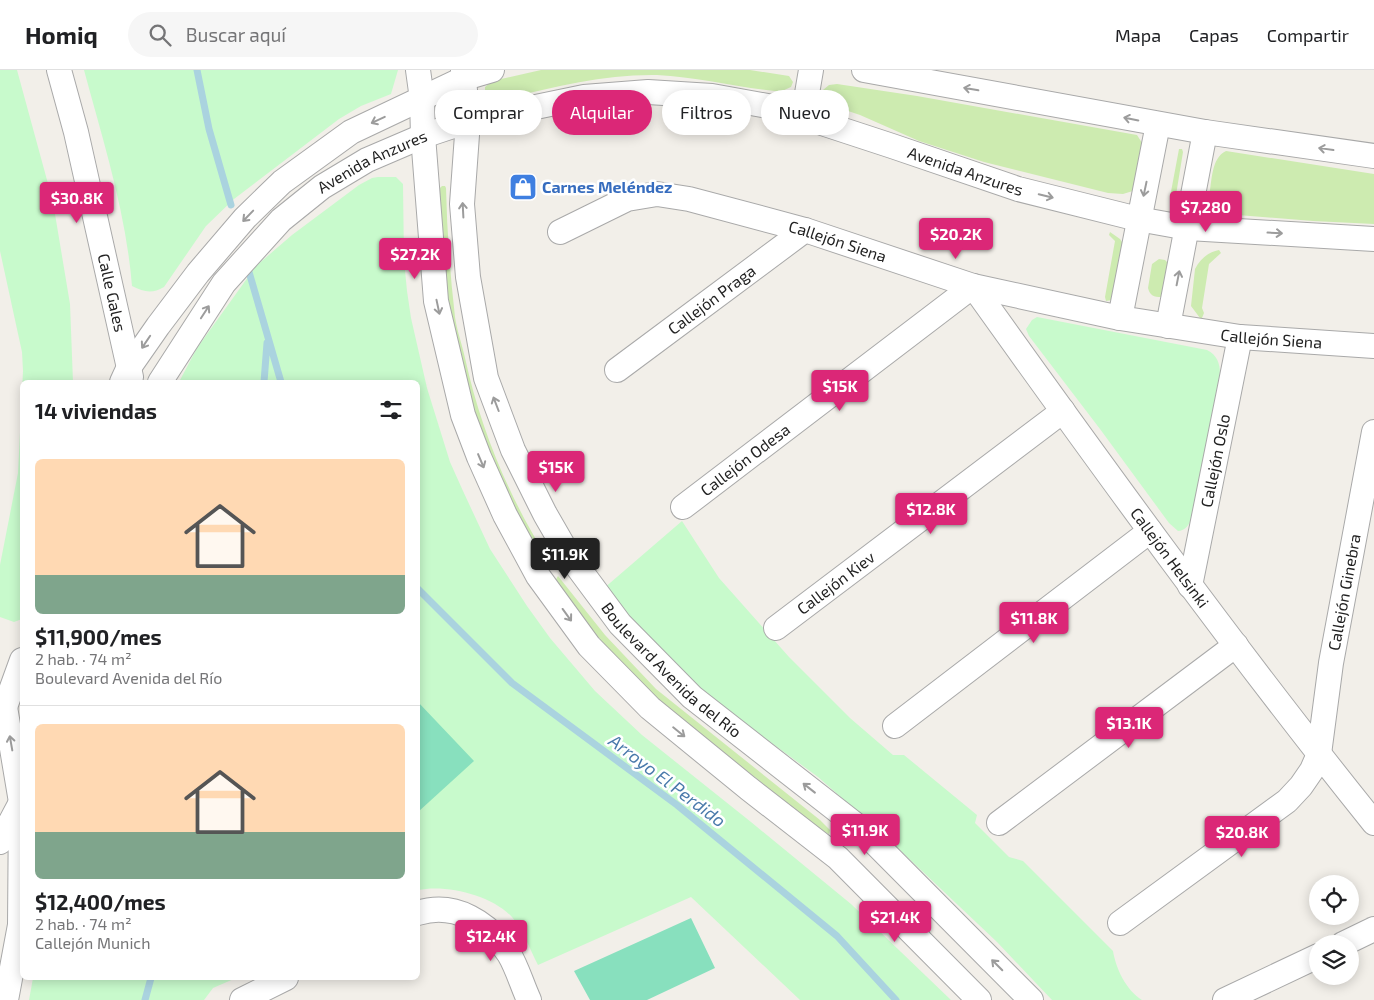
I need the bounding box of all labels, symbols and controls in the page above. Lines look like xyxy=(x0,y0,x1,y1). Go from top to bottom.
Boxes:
search box xyxy=(128,12,478,57)
text: Homiq xyxy=(25,20,98,49)
icon: search xyxy=(146,21,174,49)
text: Buscar aquí xyxy=(186,23,286,46)
text: Mapa xyxy=(1115,24,1161,46)
text: Capas xyxy=(1189,24,1239,46)
text: Compartir xyxy=(1267,24,1349,46)
one-way arrow xyxy=(963,83,979,93)
chip: Comprar xyxy=(435,90,542,135)
chip: Alquilar xyxy=(552,90,652,135)
chip: Filtros xyxy=(662,90,751,135)
chip: Nuevo xyxy=(761,90,849,135)
one-way arrow xyxy=(1123,113,1139,123)
one-way arrow xyxy=(371,115,386,125)
street label: Avenida Anzures xyxy=(314,125,430,197)
street label: Avenida Anzures xyxy=(906,142,1025,199)
one-way arrow xyxy=(1318,144,1334,154)
shop icon: Carnes Meléndez xyxy=(508,172,538,202)
place label: Carnes Meléndez xyxy=(542,177,673,196)
one-way arrow xyxy=(1139,180,1149,196)
pin: $30.8K xyxy=(36,182,118,224)
text: $30.8K xyxy=(51,188,103,207)
pin: $7,280 xyxy=(1165,190,1247,233)
one-way arrow xyxy=(1038,192,1054,201)
text: $7,280 xyxy=(1181,197,1231,216)
one-way arrow xyxy=(458,203,467,219)
one-way arrow xyxy=(243,209,255,221)
street label: Callejón Siena xyxy=(787,216,889,266)
pin: $20.2K xyxy=(915,218,997,260)
text: $20.2K xyxy=(930,224,982,243)
one-way arrow xyxy=(1266,229,1282,238)
pin: $27.2K xyxy=(374,238,456,280)
text: $27.2K xyxy=(390,244,440,263)
street label: Calle Gales xyxy=(95,252,131,334)
street label: Callejón Praga xyxy=(664,260,759,338)
one-way arrow xyxy=(1173,270,1183,286)
one-way arrow xyxy=(434,299,443,315)
one-way arrow xyxy=(200,305,210,319)
street label: Callejón Siena xyxy=(1219,324,1323,351)
one-way arrow xyxy=(141,335,151,349)
pin: $15K xyxy=(810,370,870,412)
text: $15K xyxy=(822,376,858,395)
icon: filters xyxy=(377,396,405,424)
one-way arrow xyxy=(491,397,500,412)
text: 14 viviendas xyxy=(35,398,157,423)
street label: Callejón Oslo xyxy=(1196,412,1233,509)
street label: Callejón Odesa xyxy=(696,419,793,499)
pin: $15K xyxy=(526,450,586,493)
one-way arrow xyxy=(477,453,486,468)
text: $15K xyxy=(538,457,574,476)
icon: home xyxy=(175,491,265,581)
pin: $12.8K xyxy=(890,492,972,535)
text: $12.8K xyxy=(906,499,956,518)
street label: Callejón Helsinki xyxy=(1127,504,1214,611)
street label: Callejón Ginebra xyxy=(1324,532,1364,652)
pin: $11.9K xyxy=(524,538,606,580)
text: $11.9K xyxy=(542,544,588,563)
street label: Callejón Kiev xyxy=(793,547,879,618)
street label: Boulevard Avenida del Río xyxy=(598,598,745,741)
pin: $11.8K xyxy=(993,602,1075,644)
one-way arrow xyxy=(562,608,572,622)
text: $11.8K xyxy=(1010,608,1058,627)
text: $11,900/mes xyxy=(35,624,162,649)
text: 2 hab. · 74 m² xyxy=(35,649,132,668)
text: Boulevard Avenida del Río xyxy=(35,668,222,687)
pin: $13.1K xyxy=(1088,706,1170,749)
text: $13.1K xyxy=(1106,713,1152,732)
one-way arrow xyxy=(672,726,685,737)
water label: Arroyo El Perdido xyxy=(604,729,730,831)
one-way arrow xyxy=(6,736,16,752)
icon: home xyxy=(175,757,265,847)
one-way arrow xyxy=(802,783,816,793)
pin: $11.9K xyxy=(824,814,906,856)
pin: $20.8K xyxy=(1201,816,1283,858)
text: $11.9K xyxy=(842,820,888,839)
text: $20.8K xyxy=(1216,822,1268,841)
map controls xyxy=(1309,875,1359,985)
button: locate xyxy=(1309,875,1359,925)
text: $12,400/mes xyxy=(35,889,166,914)
pin: $21.4K xyxy=(854,900,936,943)
text: $21.4K xyxy=(870,907,920,926)
text: 2 hab. · 74 m² xyxy=(35,914,132,933)
pin: $12.4K xyxy=(450,920,532,962)
text: $12.4K xyxy=(466,926,516,945)
text: Callejón Munich xyxy=(35,933,151,952)
button: layers xyxy=(1309,935,1359,985)
one-way arrow xyxy=(991,959,1003,971)

